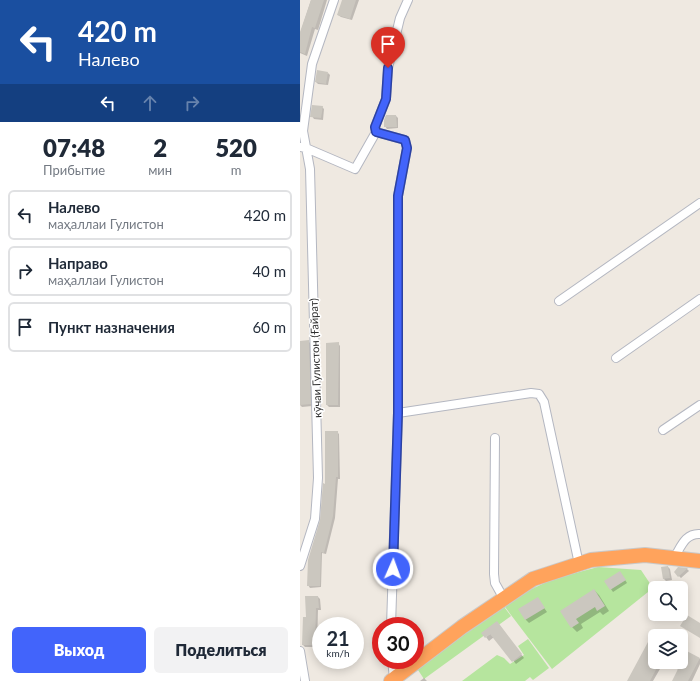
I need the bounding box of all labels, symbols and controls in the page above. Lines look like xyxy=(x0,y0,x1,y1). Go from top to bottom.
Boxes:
text: 420 m xyxy=(78,14,157,48)
icon: left xyxy=(12,16,64,68)
pin xyxy=(371,27,405,68)
icon: arrive xyxy=(377,33,399,55)
text: Налево xyxy=(78,48,140,70)
icon: left xyxy=(97,92,119,114)
icon: ahead xyxy=(139,92,161,114)
icon: right xyxy=(181,92,203,114)
text: 07:48 xyxy=(43,133,105,162)
text: 2 xyxy=(153,133,167,162)
text: 520 xyxy=(215,133,257,162)
text: Прибытие xyxy=(43,162,105,178)
text: мин xyxy=(148,162,172,178)
text: m xyxy=(231,162,241,178)
text: Налево xyxy=(48,198,100,216)
icon: left xyxy=(14,204,36,226)
text: 420 m xyxy=(244,206,286,224)
text: маҳаллаи Гулистон xyxy=(48,216,164,232)
text: Направо xyxy=(48,254,108,272)
icon: right xyxy=(14,260,36,282)
text: 40 m xyxy=(252,262,286,280)
text: маҳаллаи Гулистон xyxy=(48,272,164,288)
street label: кӯчаи Гулистон (Ғайрат) xyxy=(306,298,324,418)
icon: arrive xyxy=(14,316,36,338)
text: Пункт назначения xyxy=(48,318,175,336)
text: 60 m xyxy=(252,318,286,336)
position arrow xyxy=(372,548,414,590)
map controls xyxy=(648,581,688,669)
button: search xyxy=(648,581,688,621)
speed limit sign: 30 xyxy=(372,617,424,669)
text: 21 xyxy=(326,626,350,650)
button: Выход xyxy=(12,627,146,673)
button: Поделиться xyxy=(154,627,288,673)
button: layers xyxy=(648,629,688,669)
text: km/h xyxy=(326,647,350,659)

